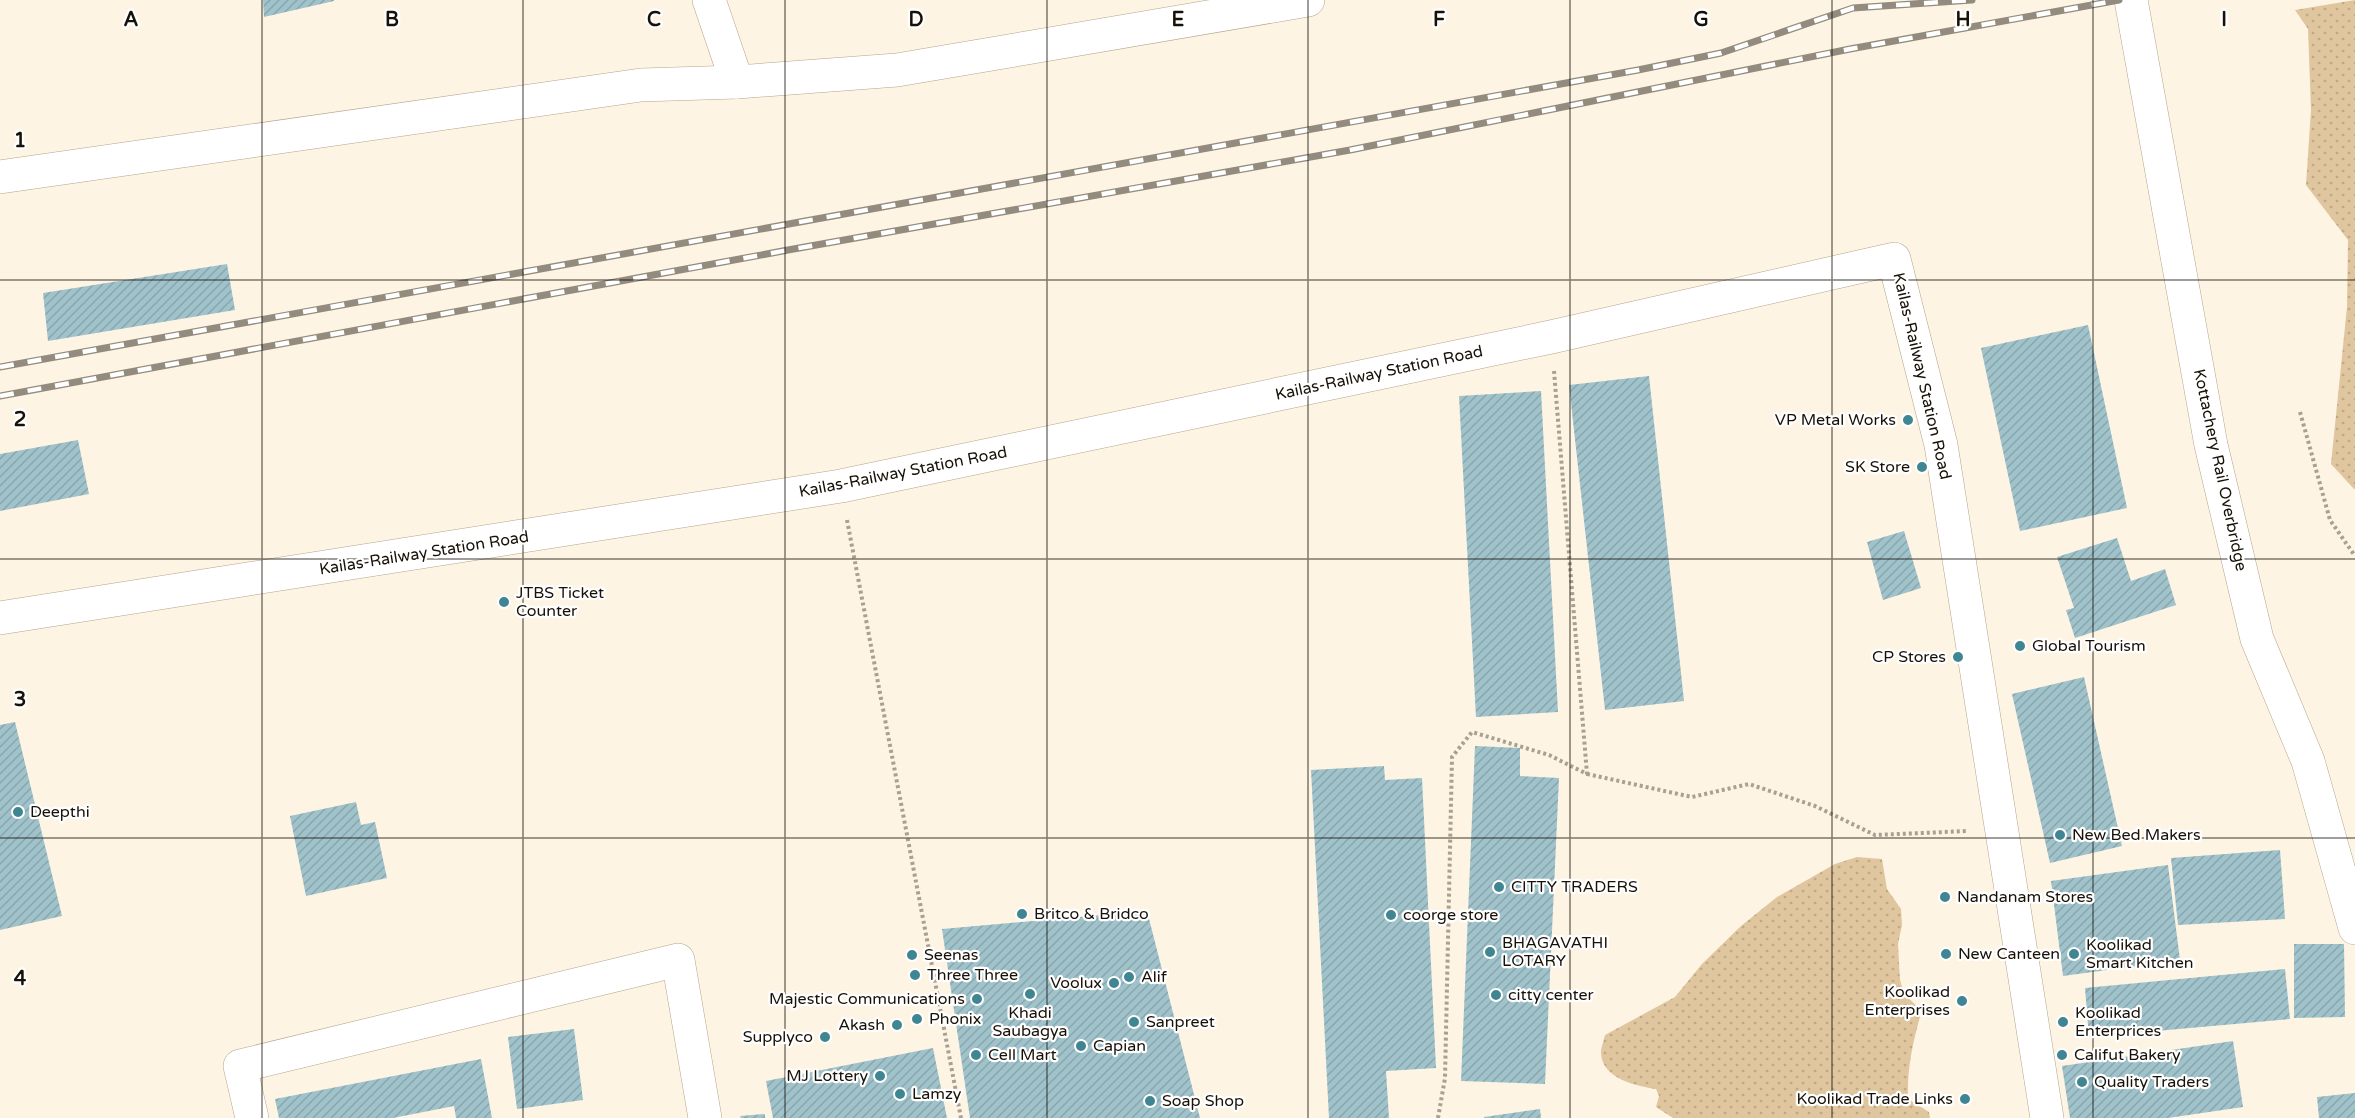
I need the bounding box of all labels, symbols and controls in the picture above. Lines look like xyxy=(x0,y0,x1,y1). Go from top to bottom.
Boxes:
text: A xyxy=(124,8,139,32)
text: B xyxy=(385,8,399,32)
text: C xyxy=(647,8,661,32)
text: D xyxy=(908,8,924,32)
text: E xyxy=(1172,8,1185,32)
text: F xyxy=(1433,8,1445,32)
text: G xyxy=(1693,8,1709,32)
text: H xyxy=(1955,8,1971,32)
text: I xyxy=(2221,8,2227,32)
text: 1 xyxy=(14,129,26,153)
street label: Kailas-Railway Station Road xyxy=(1888,271,1956,481)
street label: Kailas-Railway Station Road xyxy=(1273,341,1485,405)
street label: Kottachery Rail Overbridge xyxy=(2189,367,2251,573)
text: 2 xyxy=(14,408,26,432)
place label: VP Metal Works xyxy=(1775,410,1896,430)
marker: VP Metal Works xyxy=(1901,413,1915,427)
street label: Kailas-Railway Station Road xyxy=(797,442,1009,502)
place label: SK Store xyxy=(1845,457,1910,477)
marker: SK Store xyxy=(1915,460,1929,474)
street label: Kailas-Railway Station Road xyxy=(318,527,530,579)
place label: JTBS Ticket Counter xyxy=(516,583,604,621)
marker: JTBS Ticket Counter xyxy=(497,595,511,609)
place label: Global Tourism xyxy=(2032,636,2146,656)
marker: Global Tourism xyxy=(2013,639,2027,653)
place label: CP Stores xyxy=(1872,647,1946,667)
marker: CP Stores xyxy=(1951,650,1965,664)
text: 3 xyxy=(14,688,26,712)
place label: Deepthi xyxy=(30,802,90,822)
marker: Deepthi xyxy=(11,805,25,819)
place label: New Bed Makers xyxy=(2072,825,2201,845)
marker: New Bed Makers xyxy=(2053,828,2067,842)
place label: CITTY TRADERS xyxy=(1511,877,1638,897)
marker: CITTY TRADERS xyxy=(1492,880,1506,894)
place label: Nandanam Stores xyxy=(1957,887,2093,907)
marker: Nandanam Stores xyxy=(1938,890,1952,904)
place label: Britco & Bridco xyxy=(1034,904,1149,924)
place label: coorge store xyxy=(1403,905,1498,925)
marker: Britco & Bridco xyxy=(1015,907,1029,921)
marker: coorge store xyxy=(1384,908,1398,922)
place label: BHAGAVATHI LOTARY xyxy=(1502,933,1608,971)
place label: Koolikad Smart Kitchen xyxy=(2086,935,2194,973)
place label: New Canteen xyxy=(1958,944,2060,964)
place label: Seenas xyxy=(924,945,978,965)
marker: BHAGAVATHI LOTARY xyxy=(1483,945,1497,959)
marker: New Canteen xyxy=(1939,947,1953,961)
marker: Koolikad Smart Kitchen xyxy=(2067,947,2081,961)
marker: Seenas xyxy=(905,948,919,962)
place label: Three Three xyxy=(927,965,1018,985)
text: 4 xyxy=(14,967,27,991)
place label: Alif xyxy=(1141,967,1168,987)
marker: Three Three xyxy=(908,968,922,982)
marker: Alif xyxy=(1122,970,1136,984)
place label: Voolux xyxy=(1050,973,1102,993)
marker: Voolux xyxy=(1107,976,1121,990)
place label: Koolikad Enterprises xyxy=(1865,982,1950,1020)
place label: citty center xyxy=(1508,985,1595,1005)
marker: Khadi Saubagya xyxy=(1023,987,1037,1001)
marker: citty center xyxy=(1489,988,1503,1002)
place label: Majestic Communications xyxy=(769,989,965,1009)
marker: Majestic Communications xyxy=(970,992,984,1006)
marker: Koolikad Enterprises xyxy=(1955,994,1969,1008)
place label: Khadi Saubagya xyxy=(992,1003,1068,1041)
place label: Koolikad Enterprices xyxy=(2075,1003,2161,1041)
place label: Phonix xyxy=(929,1009,982,1029)
marker: Phonix xyxy=(910,1012,924,1026)
place label: Sanpreet xyxy=(1146,1012,1215,1032)
place label: Akash xyxy=(838,1015,885,1035)
marker: Sanpreet xyxy=(1127,1015,1141,1029)
marker: Koolikad Enterprices xyxy=(2056,1015,2070,1029)
marker: Akash xyxy=(890,1018,904,1032)
place label: Supplyco xyxy=(743,1027,813,1047)
marker: Supplyco xyxy=(818,1030,832,1044)
place label: Capian xyxy=(1093,1036,1146,1056)
marker: Capian xyxy=(1074,1039,1088,1053)
place label: Cell Mart xyxy=(988,1045,1057,1065)
place label: Califut Bakery xyxy=(2074,1045,2181,1065)
marker: Cell Mart xyxy=(969,1048,983,1062)
marker: Califut Bakery xyxy=(2055,1048,2069,1062)
place label: MJ Lottery xyxy=(786,1066,868,1086)
marker: MJ Lottery xyxy=(873,1069,887,1083)
place label: Quality Traders xyxy=(2094,1072,2209,1092)
marker: Quality Traders xyxy=(2075,1075,2089,1089)
place label: Lamzy xyxy=(912,1084,962,1104)
marker: Lamzy xyxy=(893,1087,907,1101)
place label: Koolikad Trade Links xyxy=(1797,1089,1953,1109)
place label: Soap Shop xyxy=(1162,1091,1244,1111)
marker: Koolikad Trade Links xyxy=(1958,1092,1972,1106)
marker: Soap Shop xyxy=(1143,1094,1157,1108)

